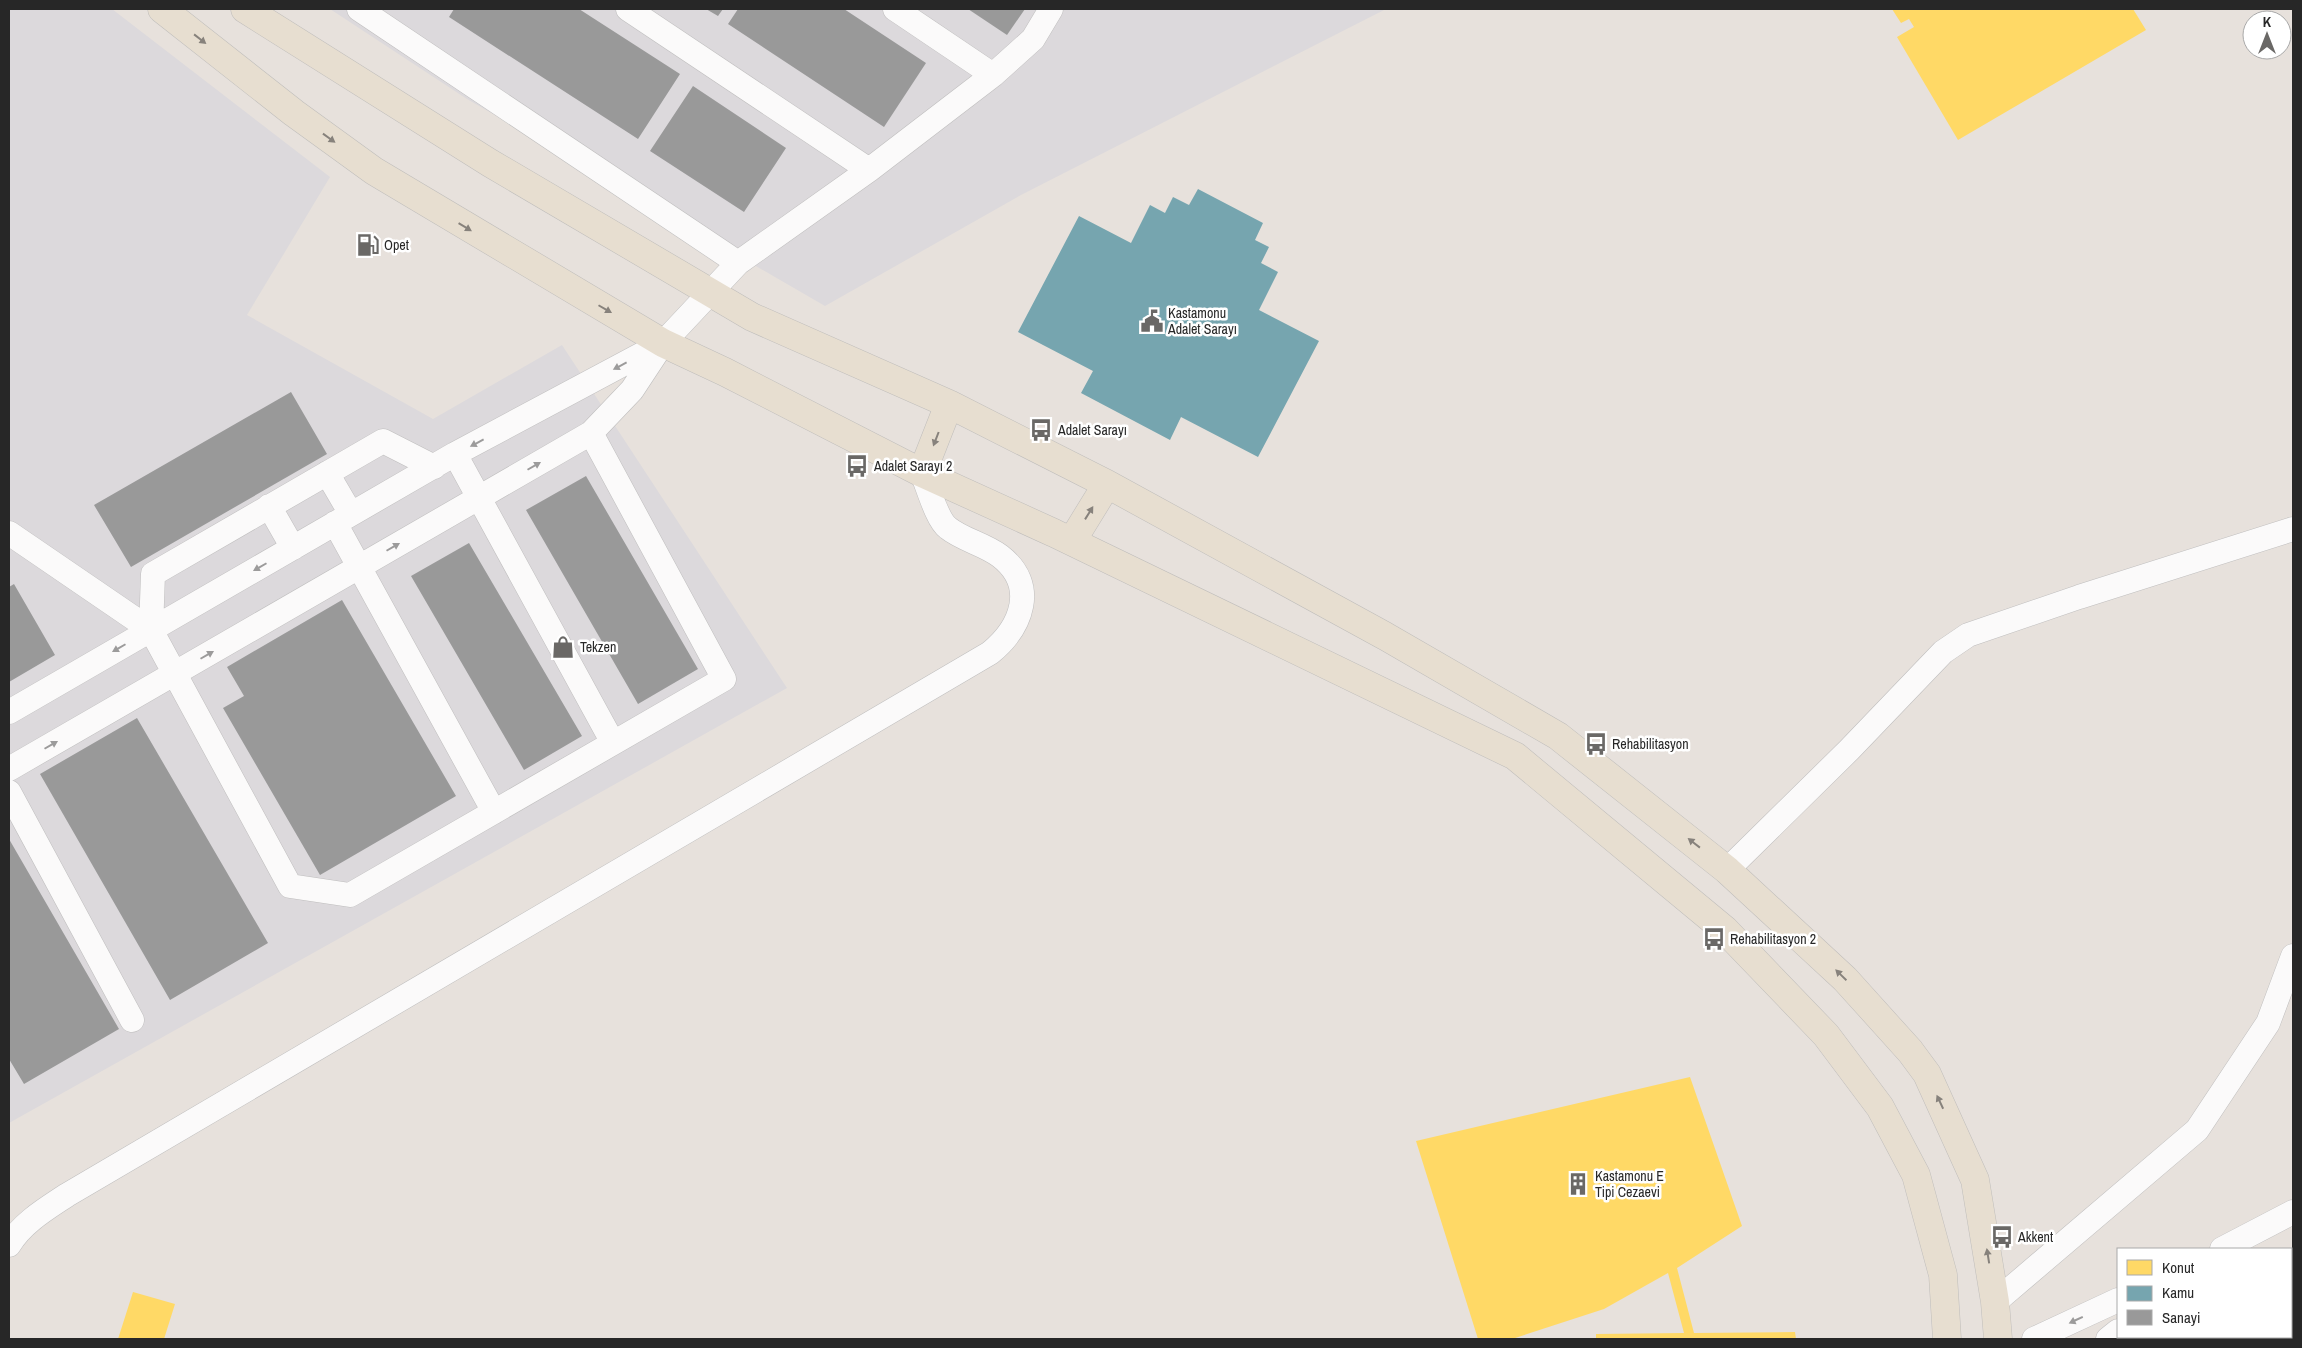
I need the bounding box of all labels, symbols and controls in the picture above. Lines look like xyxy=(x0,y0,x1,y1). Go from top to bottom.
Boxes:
north arrow xyxy=(2242,10,2292,60)
text: K xyxy=(2263,13,2272,31)
one-way arrow xyxy=(193,33,206,44)
one-way arrow xyxy=(322,133,336,143)
one-way arrow xyxy=(458,222,471,231)
fuel station icon: Opet xyxy=(355,232,381,258)
place label: Opet xyxy=(384,236,409,254)
place label: Kastamonu Adalet Sarayı xyxy=(1167,304,1237,338)
one-way arrow xyxy=(598,305,612,314)
public building icon: Kastamonu Adalet Sarayı xyxy=(1139,308,1165,334)
one-way arrow xyxy=(613,362,627,370)
bus stop icon: Adalet Sarayı xyxy=(1028,417,1054,443)
place label: Adalet Sarayı xyxy=(1057,421,1127,439)
one-way arrow xyxy=(932,431,939,446)
one-way arrow xyxy=(469,439,484,447)
bus stop icon: Adalet Sarayı 2 xyxy=(844,453,870,479)
place label: Adalet Sarayı 2 xyxy=(873,457,953,475)
one-way arrow xyxy=(527,462,541,471)
one-way arrow xyxy=(1085,506,1094,519)
one-way arrow xyxy=(387,543,400,552)
one-way arrow xyxy=(252,563,267,571)
shop icon: Tekzen xyxy=(550,634,576,660)
place label: Tekzen xyxy=(580,638,616,656)
one-way arrow xyxy=(112,644,126,653)
one-way arrow xyxy=(200,650,214,659)
bus stop icon: Rehabilitasyon xyxy=(1583,731,1609,757)
place label: Rehabilitasyon xyxy=(1612,735,1689,753)
one-way arrow xyxy=(44,740,58,749)
one-way arrow xyxy=(1688,838,1701,849)
bus stop icon: Rehabilitasyon 2 xyxy=(1701,926,1727,952)
place label: Rehabilitasyon 2 xyxy=(1730,930,1816,948)
one-way arrow xyxy=(1835,969,1847,981)
one-way arrow xyxy=(1936,1095,1944,1109)
place label: Kastamonu E Tipi Cezaevi xyxy=(1595,1167,1664,1201)
building icon: Kastamonu E Tipi Cezaevi xyxy=(1565,1171,1591,1197)
bus stop icon: Akkent xyxy=(1989,1224,2015,1250)
place label: Akkent xyxy=(2017,1228,2053,1246)
one-way arrow xyxy=(1983,1248,1991,1264)
legend xyxy=(2117,1248,2292,1338)
text: Konut xyxy=(2162,1257,2195,1278)
text: Kamu xyxy=(2162,1282,2194,1303)
text: Sanayi xyxy=(2162,1307,2200,1328)
one-way arrow xyxy=(2069,1316,2083,1324)

